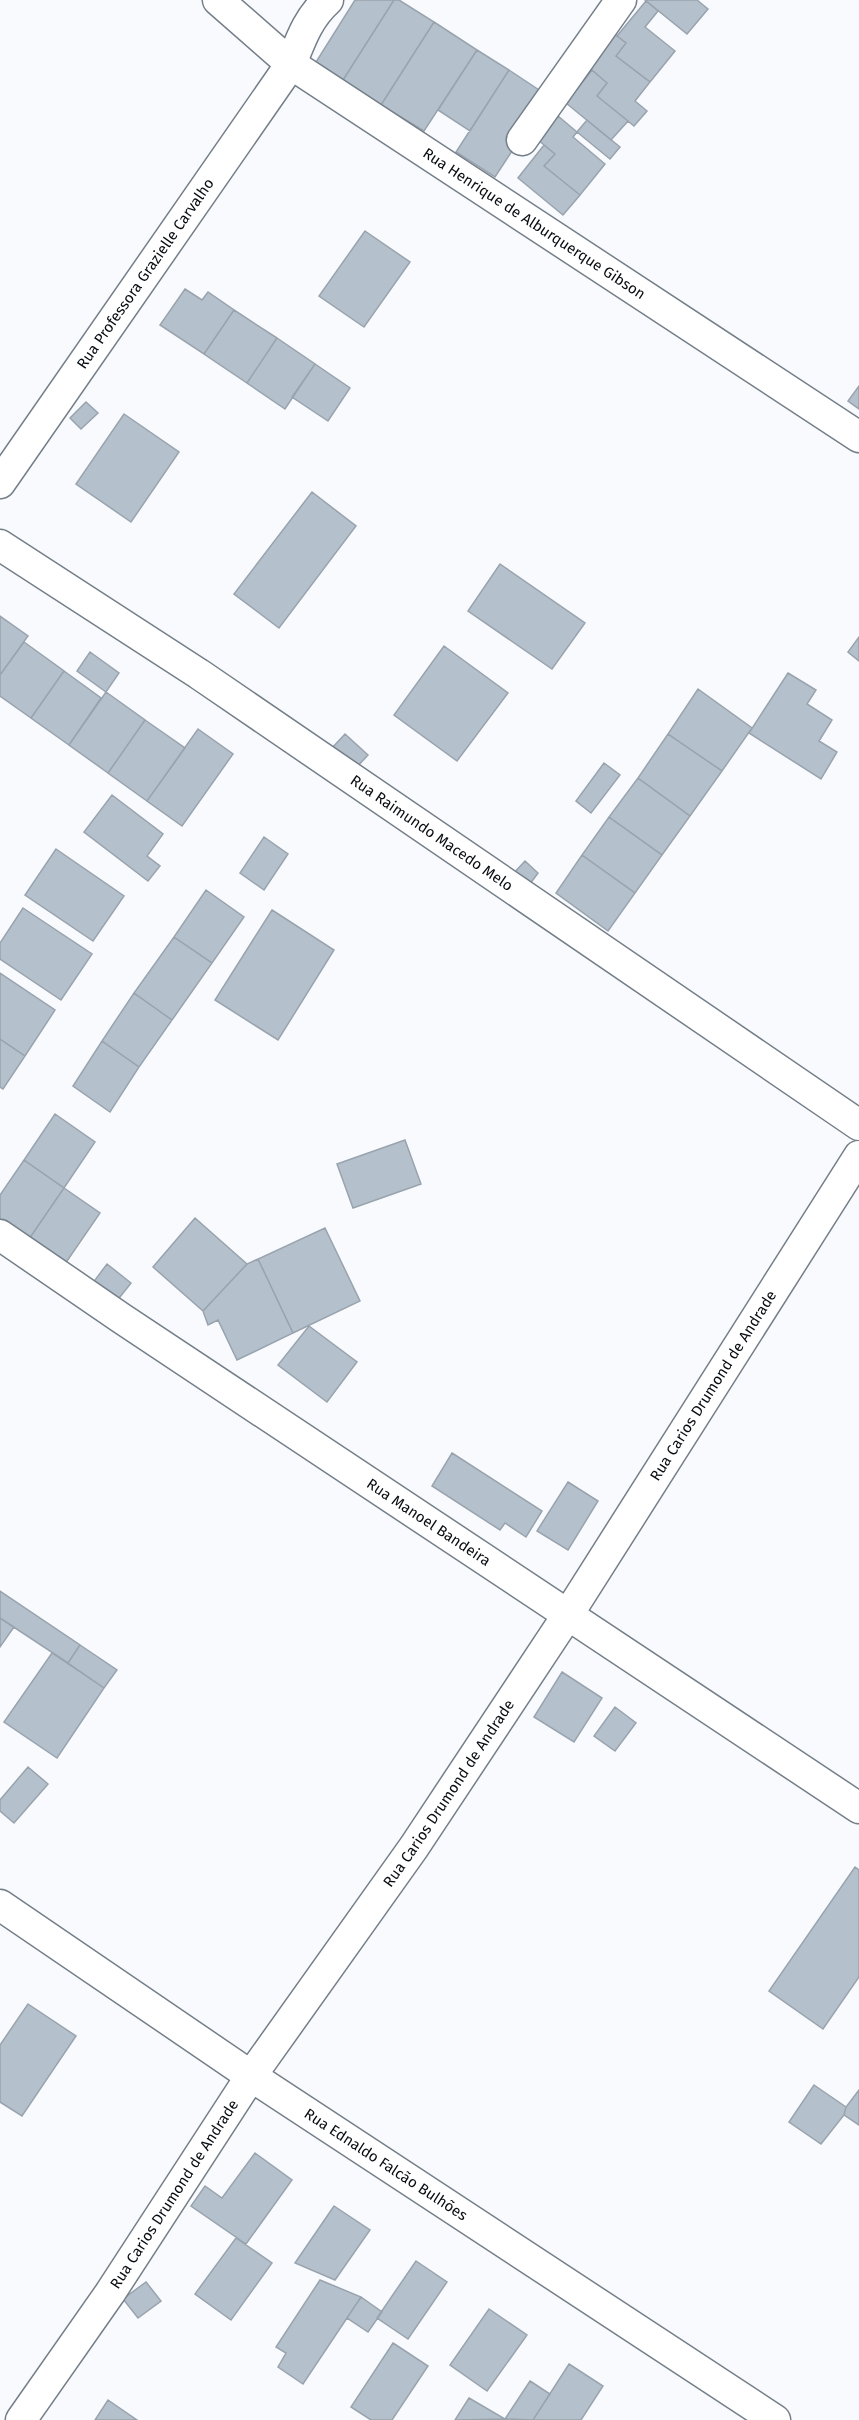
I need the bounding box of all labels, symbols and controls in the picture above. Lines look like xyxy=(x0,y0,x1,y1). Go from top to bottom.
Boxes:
street label: Rua Henrique de Alburquerque Gibson xyxy=(419,144,649,303)
street label: Rua Professora Grazielle Carvalho xyxy=(73,175,218,372)
street label: Rua Raimundo Macedo Melo xyxy=(347,771,516,895)
street label: Rua Carios Drumond de Andrade xyxy=(646,1287,780,1484)
street label: Rua Manoel Bandeira xyxy=(363,1475,494,1570)
street label: Rua Carios Drumond de Andrade xyxy=(379,1696,518,1890)
street label: Rua Carios Drumond de Andrade xyxy=(106,2096,242,2292)
street label: Rua Ednaldo Falcão Bulhões xyxy=(301,2104,471,2225)

